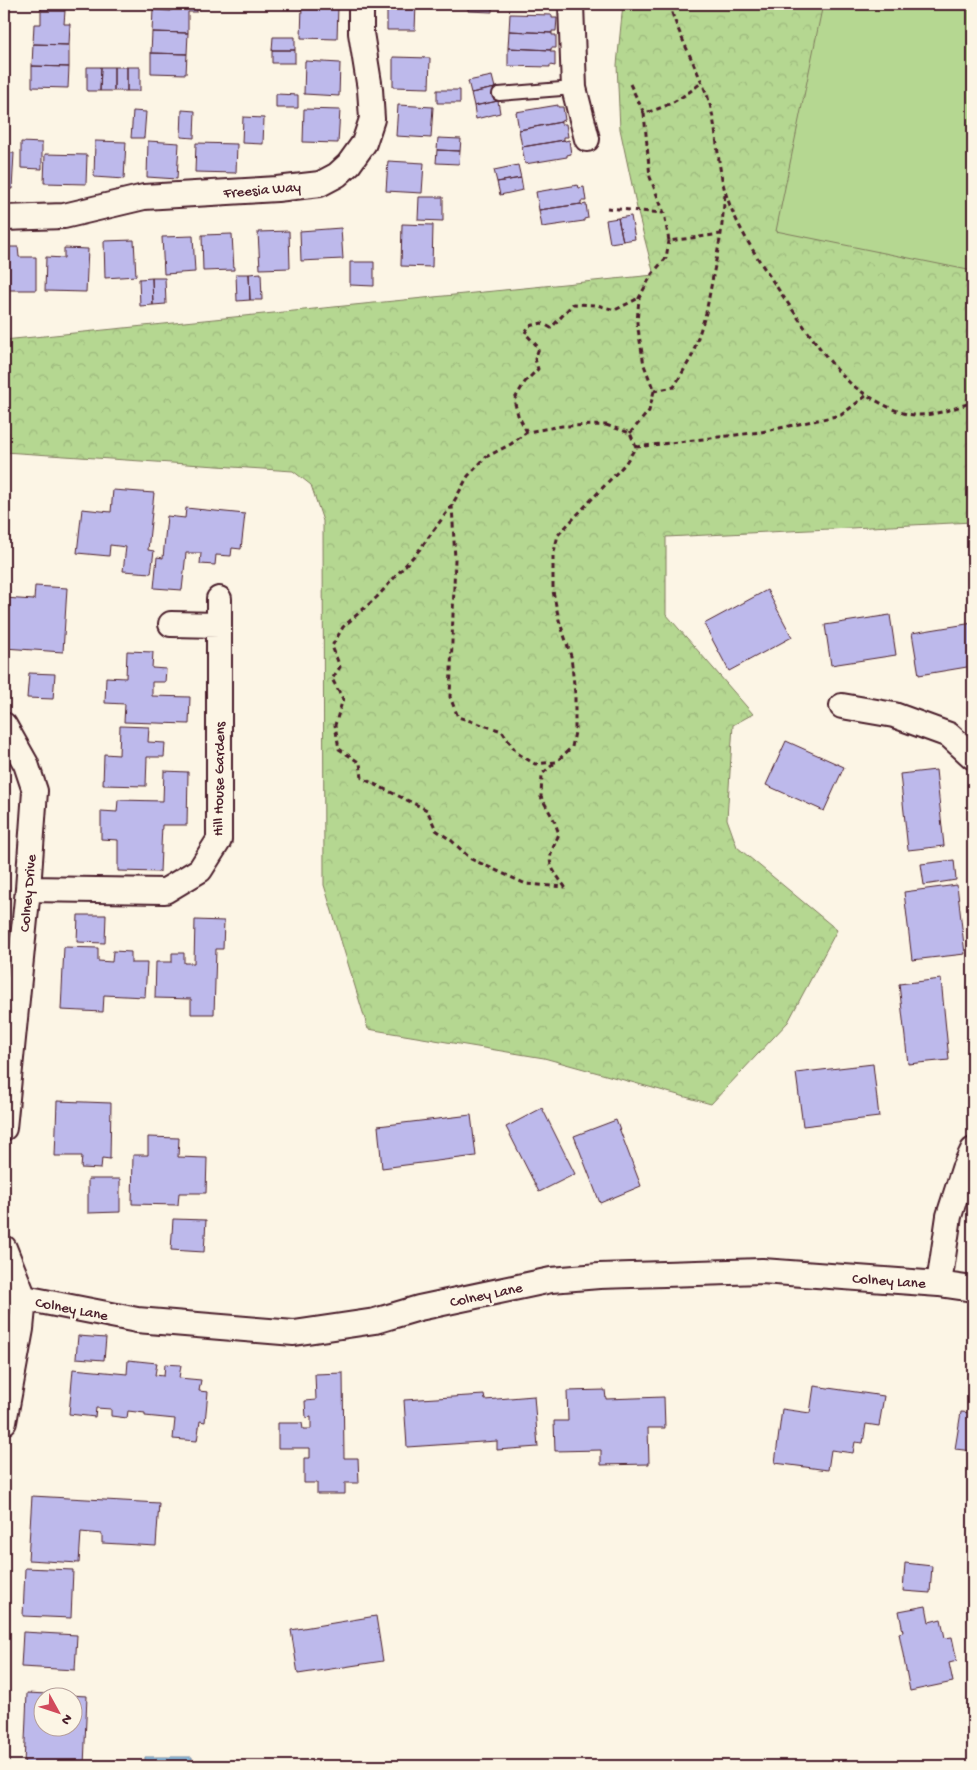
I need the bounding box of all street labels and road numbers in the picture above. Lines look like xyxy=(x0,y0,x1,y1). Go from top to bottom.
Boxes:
street label: Freesia Way xyxy=(222,179,302,203)
street label: Hill House Gardens xyxy=(210,721,230,836)
street label: Colney Drive xyxy=(17,853,41,933)
street label: Colney Lane xyxy=(851,1270,927,1294)
street label: Colney Lane xyxy=(448,1279,525,1312)
street label: Colney Lane xyxy=(34,1294,110,1326)

